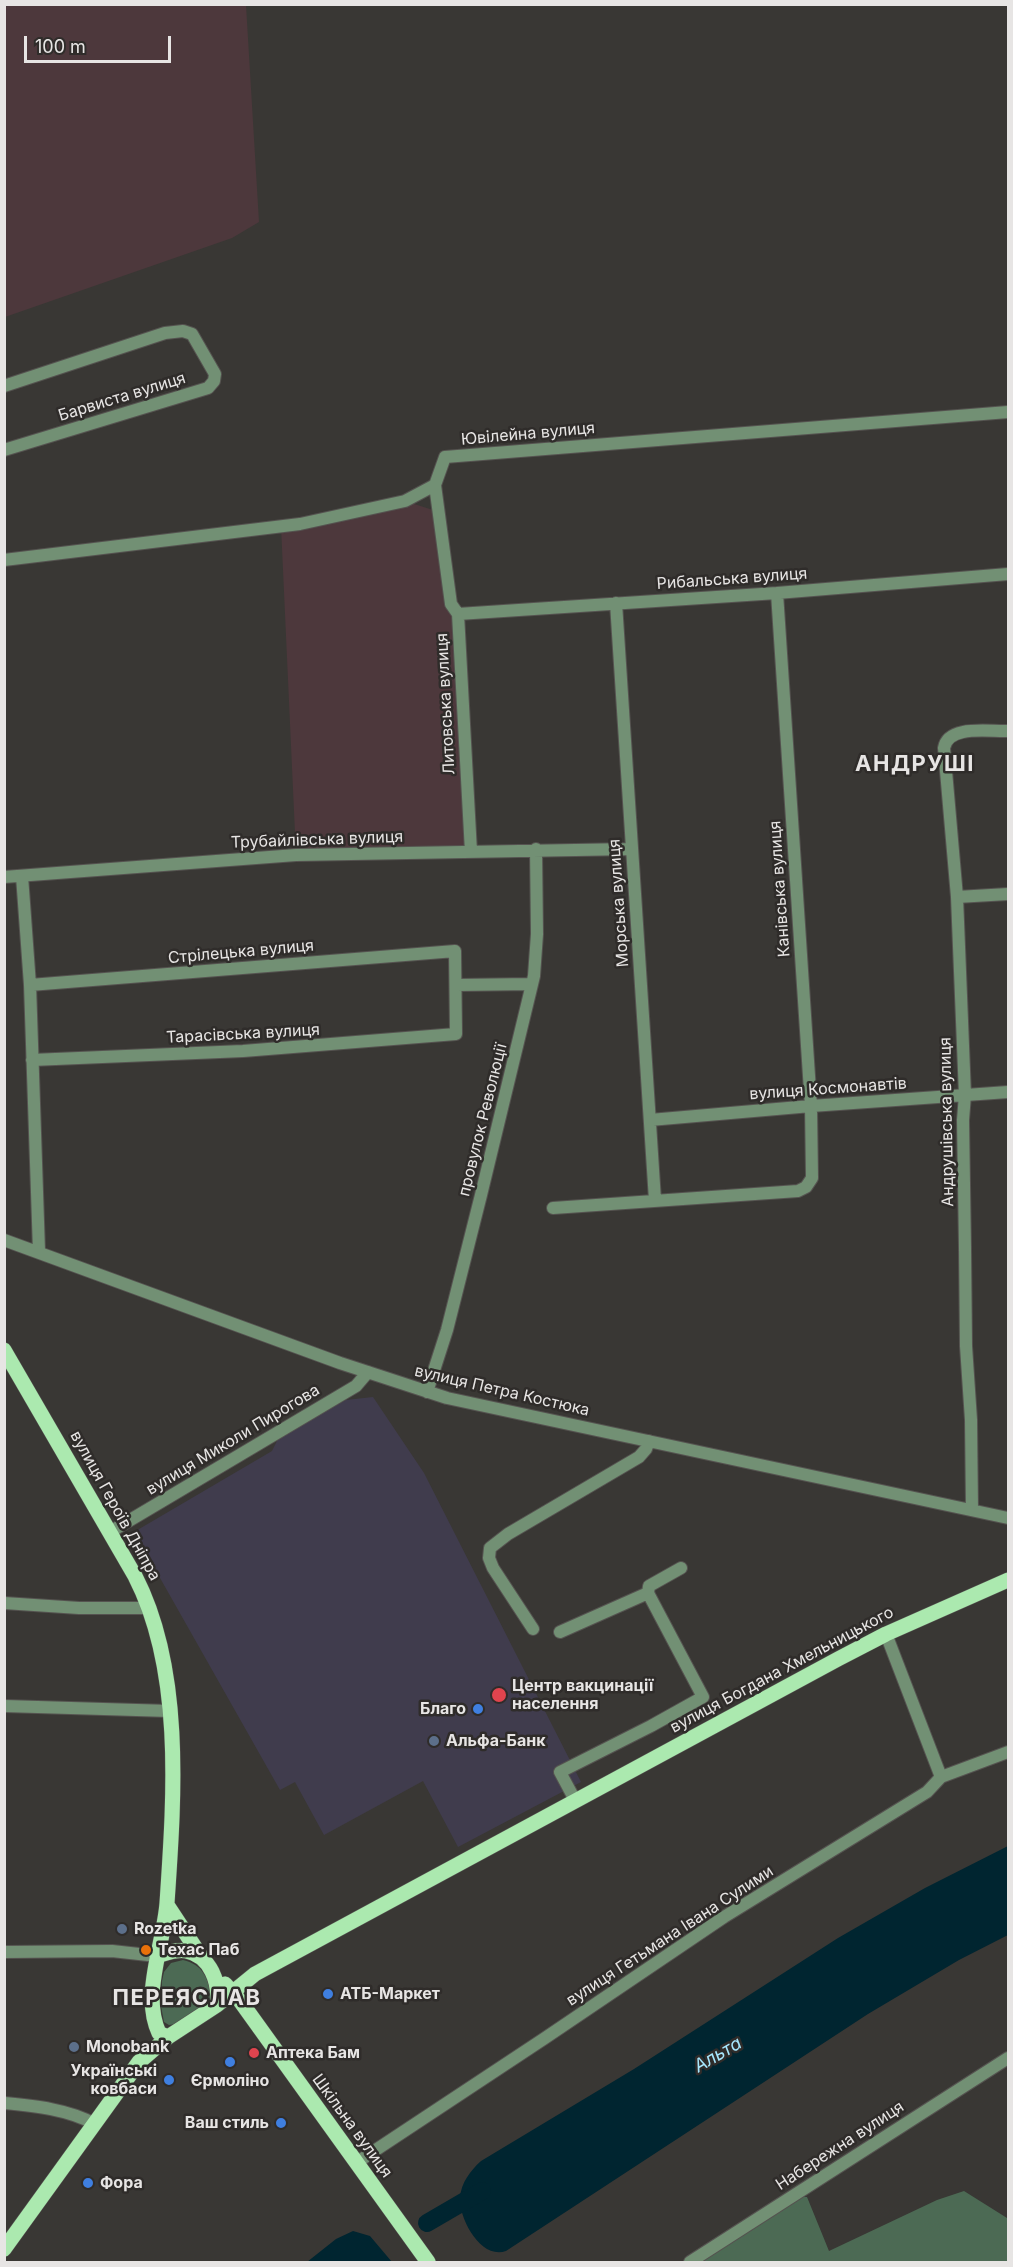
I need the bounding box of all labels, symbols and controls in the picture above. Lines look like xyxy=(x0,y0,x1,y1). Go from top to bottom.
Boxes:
scale bar xyxy=(27,24,174,62)
text: 100 m xyxy=(35,36,86,57)
street label: Барвиста вулиця xyxy=(56,369,188,425)
street label: Ювілейна вулиця xyxy=(460,419,596,449)
street label: Рибальська вулиця xyxy=(656,564,808,594)
street label: Литовська вулиця xyxy=(433,633,459,775)
district label: АНДРУШІ xyxy=(855,751,975,777)
street label: Канівська вулиця xyxy=(766,820,794,958)
street label: Трубайлівська вулиця xyxy=(230,827,404,853)
street label: Морська вулиця xyxy=(605,838,633,968)
street label: Стрілецька вулиця xyxy=(167,936,315,968)
street label: Тарасівська вулиця xyxy=(166,1020,320,1048)
street label: Андрушівська вулиця xyxy=(936,1037,958,1207)
street label: провулок Революції xyxy=(455,1042,511,1198)
street label: вулиця Космонавтів xyxy=(749,1074,907,1104)
street label: вулиця Петра Костюка xyxy=(413,1362,591,1420)
street label: вулиця Миколи Пирогова xyxy=(143,1381,323,1499)
street label: вулиця Героїв Дніпра xyxy=(66,1428,164,1584)
street label: вулиця Богдана Хмельницького xyxy=(667,1603,897,1737)
place label: Центр вакцинації населення xyxy=(512,1676,653,1714)
marker: Центр вакцинації населення xyxy=(490,1686,508,1704)
place label: Благо xyxy=(420,1699,466,1719)
marker: Благо xyxy=(471,1702,485,1716)
place label: Альфа-Банк xyxy=(446,1731,546,1751)
marker: Альфа-Банк xyxy=(427,1734,441,1748)
street label: вулиця Гетьмана Івана Сулими xyxy=(563,1862,777,2010)
place label: Rozetka xyxy=(134,1919,197,1939)
marker: Rozetka xyxy=(115,1922,129,1936)
place label: Техас Паб xyxy=(158,1940,239,1960)
marker: Техас Паб xyxy=(139,1943,153,1957)
place label: АТБ-Маркет xyxy=(340,1984,440,2004)
district label: ПЕРЕЯСЛАВ xyxy=(112,1985,262,2011)
marker: АТБ-Маркет xyxy=(321,1987,335,2001)
water label: Альта xyxy=(690,2033,746,2077)
place label: Monobank xyxy=(86,2037,169,2057)
marker: Monobank xyxy=(67,2040,81,2054)
place label: Аптека Бам xyxy=(266,2043,360,2063)
marker: Аптека Бам xyxy=(247,2046,261,2060)
marker: Єрмоліно xyxy=(223,2055,237,2069)
place label: Українські ковбаси xyxy=(71,2061,157,2099)
street label: Шкільна вулиця xyxy=(308,2070,396,2182)
place label: Єрмоліно xyxy=(191,2071,269,2091)
marker: Українські ковбаси xyxy=(162,2073,176,2087)
street label: Набережна вулиця xyxy=(772,2097,908,2195)
place label: Ваш стиль xyxy=(185,2113,269,2133)
marker: Ваш стиль xyxy=(274,2116,288,2130)
place label: Фора xyxy=(100,2173,143,2193)
marker: Фора xyxy=(81,2176,95,2190)

